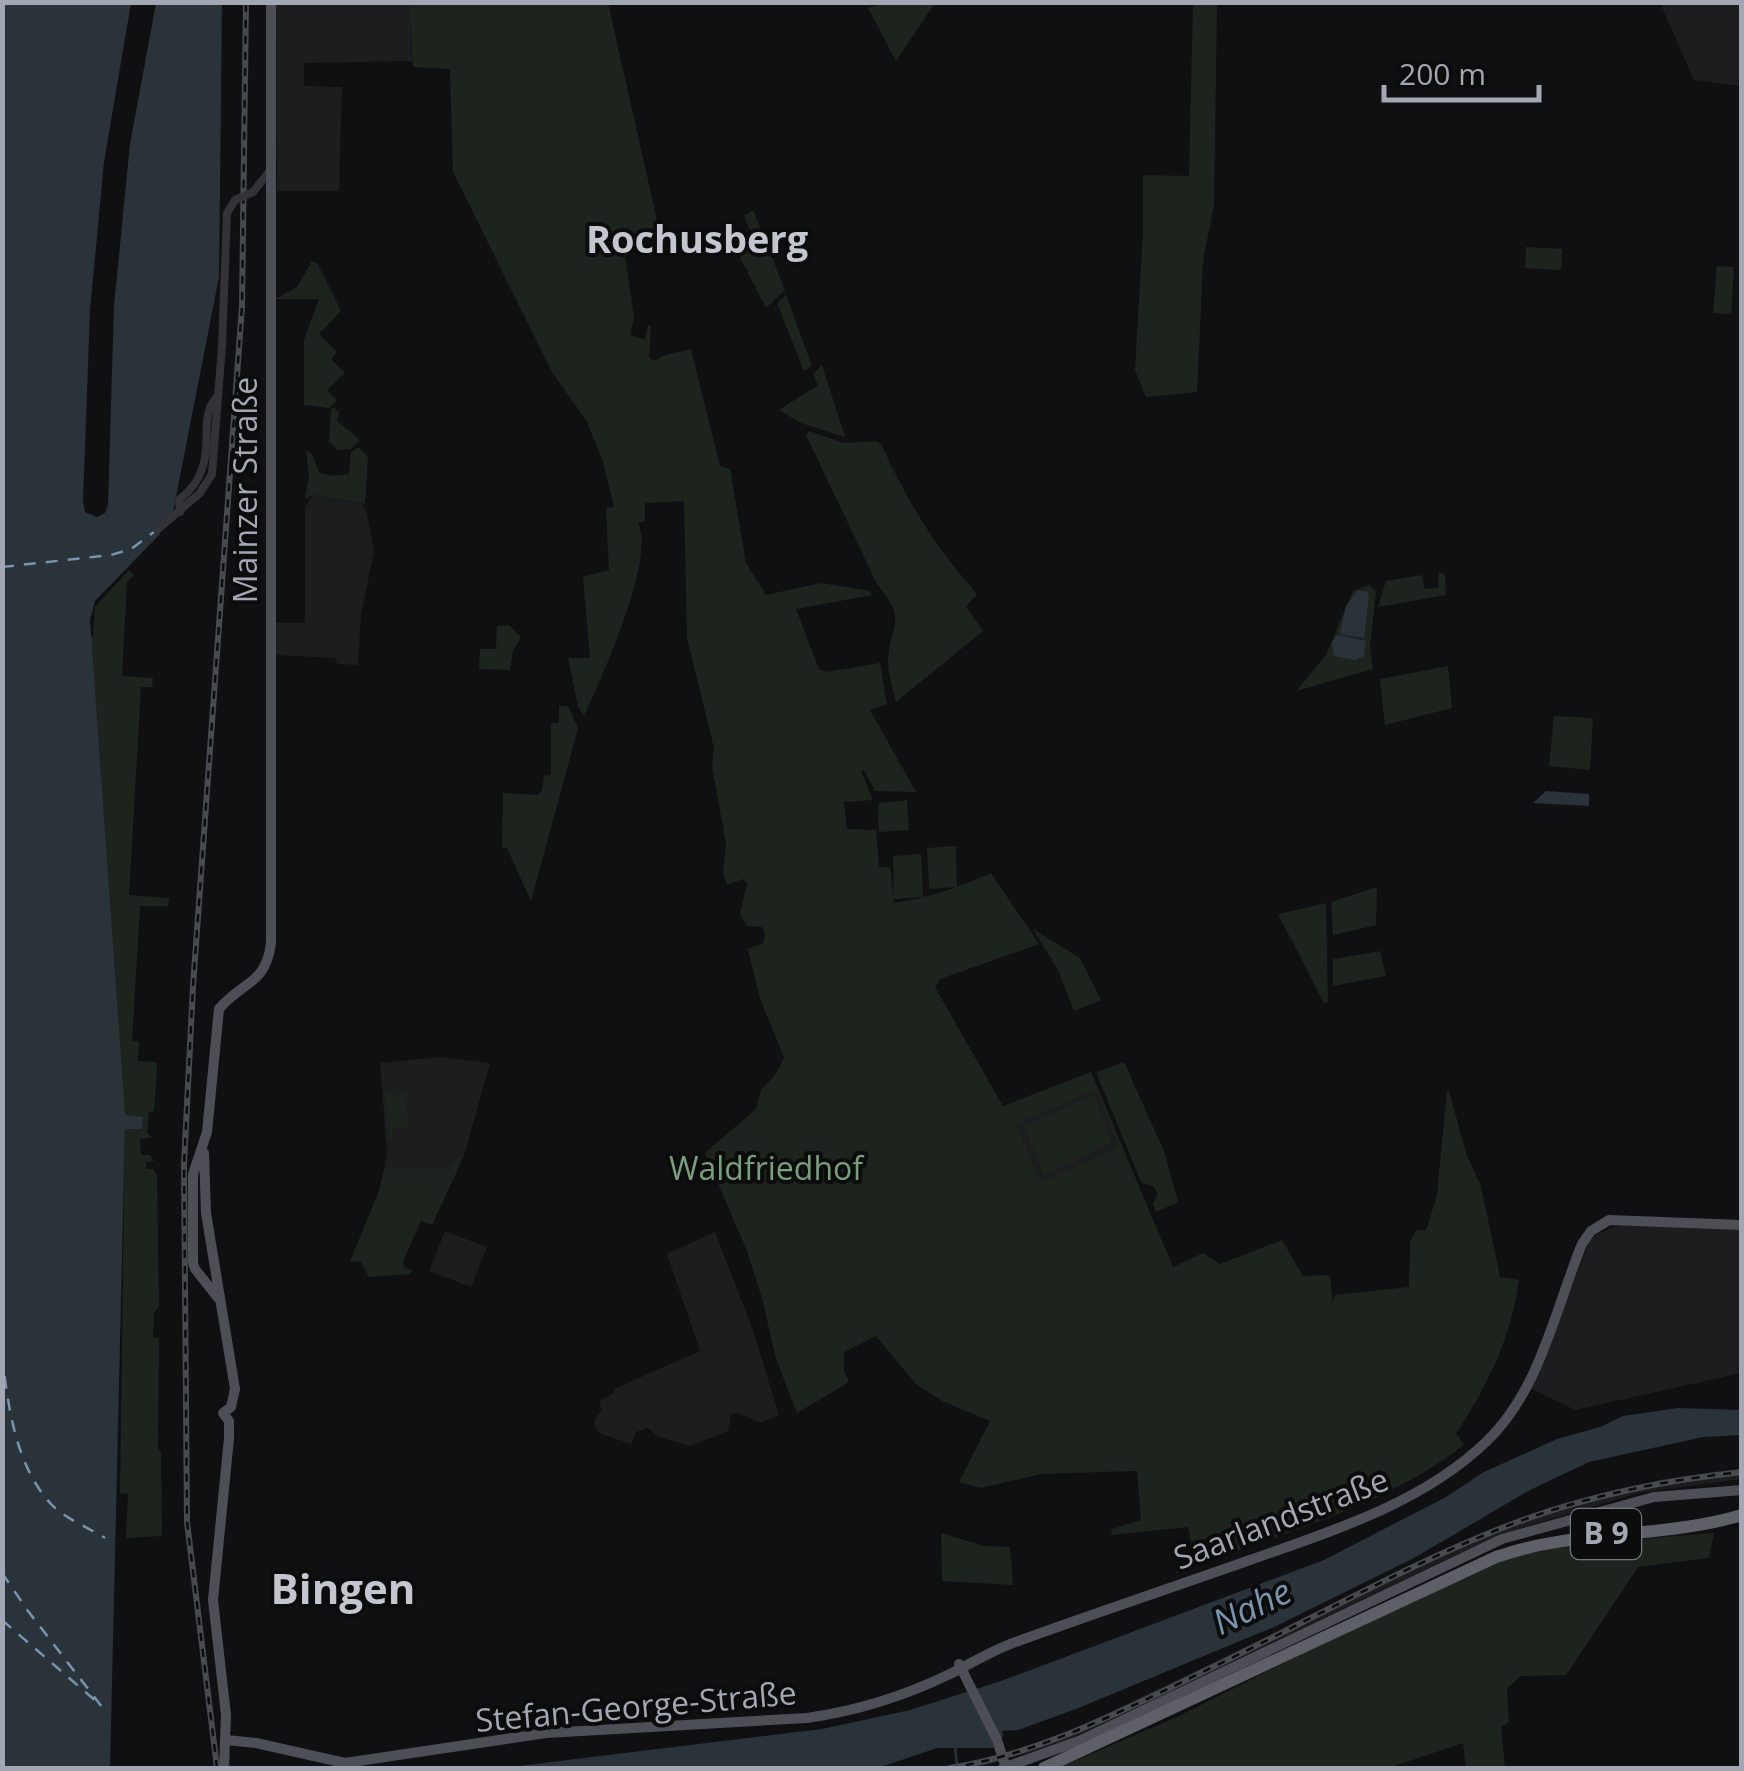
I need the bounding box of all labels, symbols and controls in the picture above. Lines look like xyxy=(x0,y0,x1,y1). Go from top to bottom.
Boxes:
scale bar xyxy=(1384,40,1539,102)
text: 200 m xyxy=(1399,53,1486,94)
district label: Rochusberg xyxy=(586,212,809,264)
street label: Mainzer Straße xyxy=(223,377,266,603)
park label: Waldfriedhof xyxy=(669,1146,865,1189)
street label: Saarlandstraße xyxy=(1167,1457,1394,1578)
road number: B 9 xyxy=(1571,1509,1641,1559)
district label: Bingen xyxy=(271,1559,415,1616)
water label: Nahe xyxy=(1204,1567,1299,1645)
street label: Stefan-George-Straße xyxy=(473,1670,798,1741)

